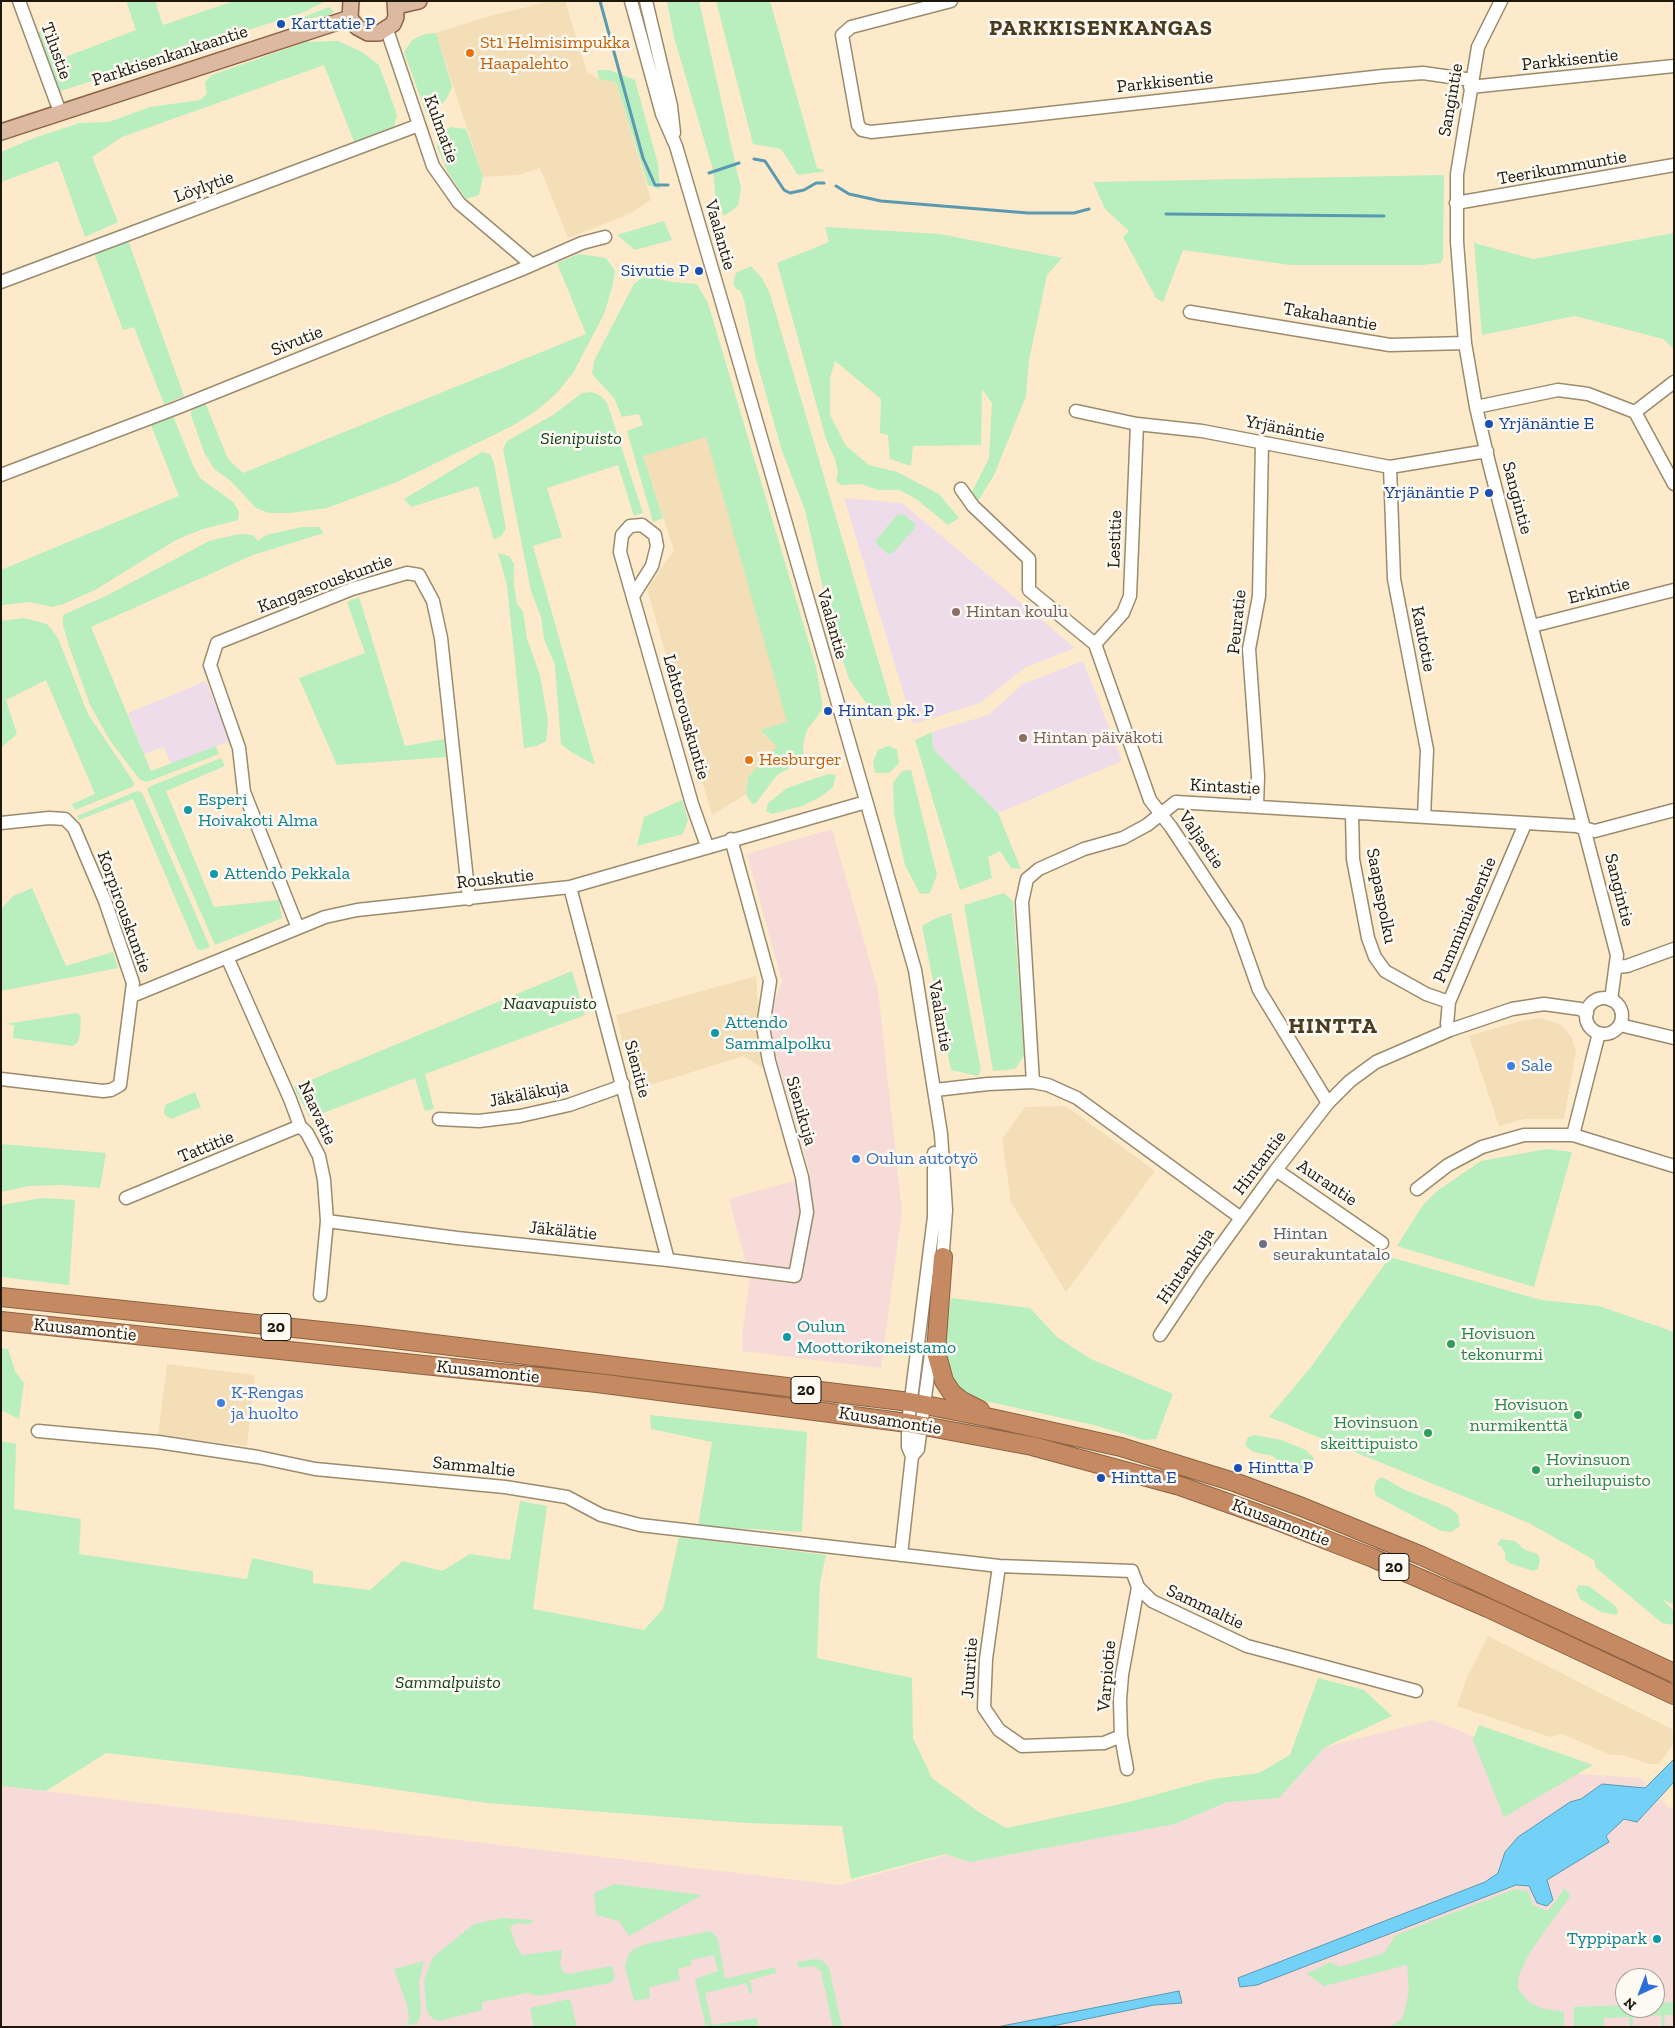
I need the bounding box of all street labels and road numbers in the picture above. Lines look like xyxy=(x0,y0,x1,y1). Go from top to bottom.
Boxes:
street label: Tilustie xyxy=(36,20,76,82)
street label: Parkkisenkankaantie xyxy=(89,21,251,91)
street label: Parkkisentie xyxy=(1521,44,1619,76)
street label: Sangintie xyxy=(1434,62,1468,138)
street label: Parkkisentie xyxy=(1116,66,1214,98)
street label: Kulmatie xyxy=(419,92,463,166)
street label: Teerikummuntie xyxy=(1496,146,1628,190)
street label: Löylytie xyxy=(171,166,237,208)
street label: Vaalantie xyxy=(700,197,740,273)
street label: Takahaantie xyxy=(1281,298,1379,336)
street label: Sivutie xyxy=(268,321,326,361)
street label: Yrjänäntie xyxy=(1243,411,1327,447)
street label: Sangintie xyxy=(1497,459,1537,537)
street label: Lestitie xyxy=(1103,510,1127,568)
street label: Kangasrouskuntie xyxy=(255,550,395,618)
street label: Erkintie xyxy=(1566,573,1632,609)
street label: Vaalantie xyxy=(812,586,852,662)
street label: Peuratie xyxy=(1223,589,1251,655)
street label: Kautotie xyxy=(1406,604,1440,674)
street label: Lehtorouskuntie xyxy=(658,652,714,782)
street label: Kintastie xyxy=(1189,774,1261,800)
street label: Valjastie xyxy=(1173,807,1229,873)
street label: Saapaspolku xyxy=(1361,846,1401,946)
street label: Korpirouskuntie xyxy=(92,848,156,976)
street label: Sangintie xyxy=(1600,851,1638,929)
street label: Pummimiehentie xyxy=(1429,854,1501,986)
street label: Rouskutie xyxy=(455,864,535,894)
street label: Vaalantie xyxy=(923,979,957,1053)
street label: Sienitie xyxy=(619,1038,655,1100)
street label: Sienikuja xyxy=(781,1074,821,1148)
street label: Jäkäläkuja xyxy=(487,1076,571,1112)
street label: Naavatie xyxy=(293,1078,341,1148)
street label: Tattitie xyxy=(175,1126,237,1168)
street label: Hintantie xyxy=(1229,1127,1291,1199)
street label: Aurantie xyxy=(1293,1155,1361,1211)
street label: Jäkälätie xyxy=(528,1217,598,1245)
street label: Hintankuja xyxy=(1153,1224,1219,1308)
street label: Kuusamontie xyxy=(32,1314,138,1346)
road number: 20 xyxy=(261,1314,291,1340)
street label: Kuusamontie xyxy=(435,1356,541,1388)
road number: 20 xyxy=(791,1376,821,1404)
street label: Kuusamontie xyxy=(837,1402,943,1440)
street label: Sammaltie xyxy=(432,1452,516,1482)
street label: Kuusamontie xyxy=(1229,1494,1333,1552)
road number: 20 xyxy=(1379,1554,1409,1580)
street label: Sammaltie xyxy=(1163,1580,1247,1634)
street label: Juuritie xyxy=(957,1637,983,1699)
street label: Varpiotie xyxy=(1093,1640,1121,1712)

